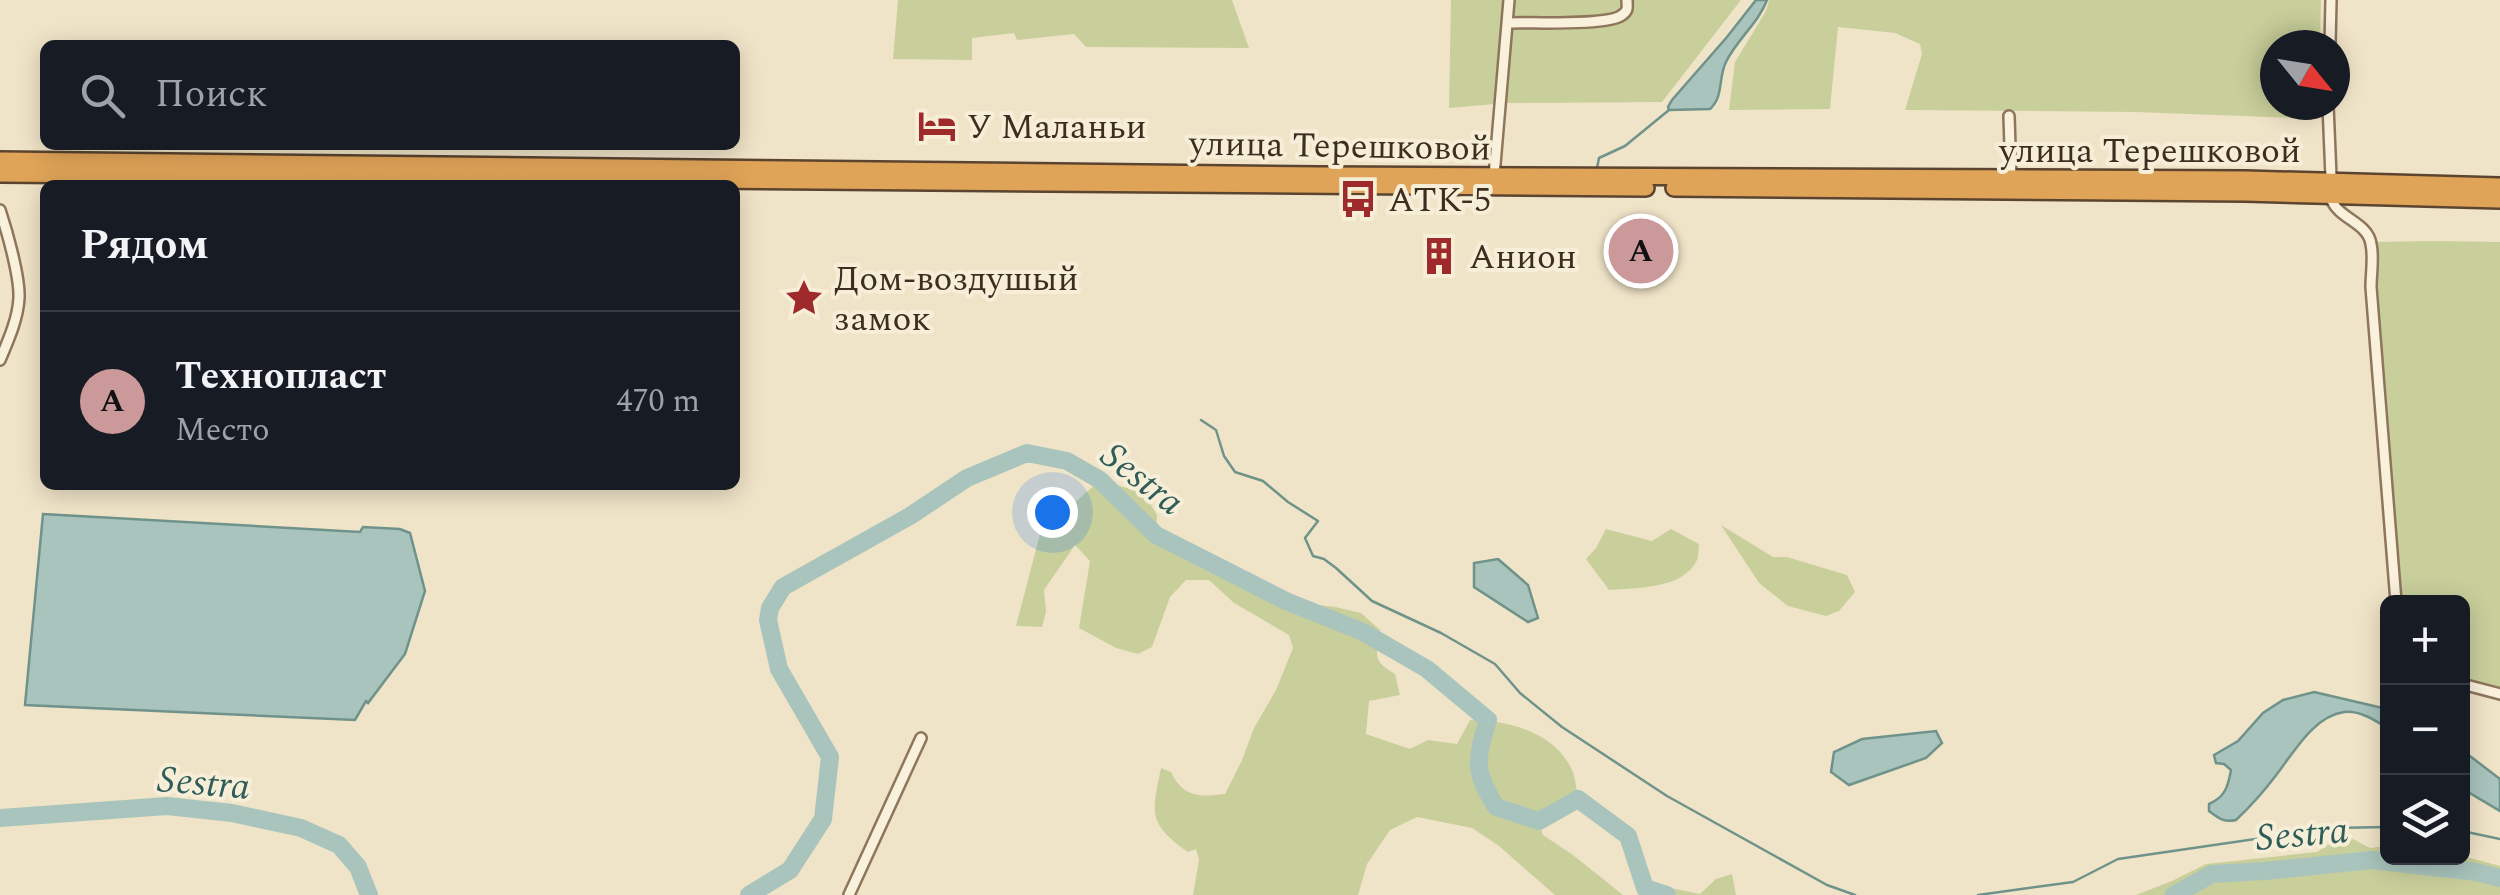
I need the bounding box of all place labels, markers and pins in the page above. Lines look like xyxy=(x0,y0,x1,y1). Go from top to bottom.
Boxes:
place label: У Маланьи xyxy=(967,101,1146,154)
hotel icon: У Маланьи xyxy=(916,105,958,147)
place label: АТК-5 xyxy=(1388,174,1491,227)
bus stop icon: АТК-5 xyxy=(1337,178,1379,220)
pin: A xyxy=(1608,214,1674,288)
place label: Анион xyxy=(1469,231,1577,284)
building icon: Анион xyxy=(1418,235,1460,277)
place label: Дом-воздушый замок xyxy=(834,253,1079,346)
place icon: Дом-воздушый замок xyxy=(783,277,825,319)

